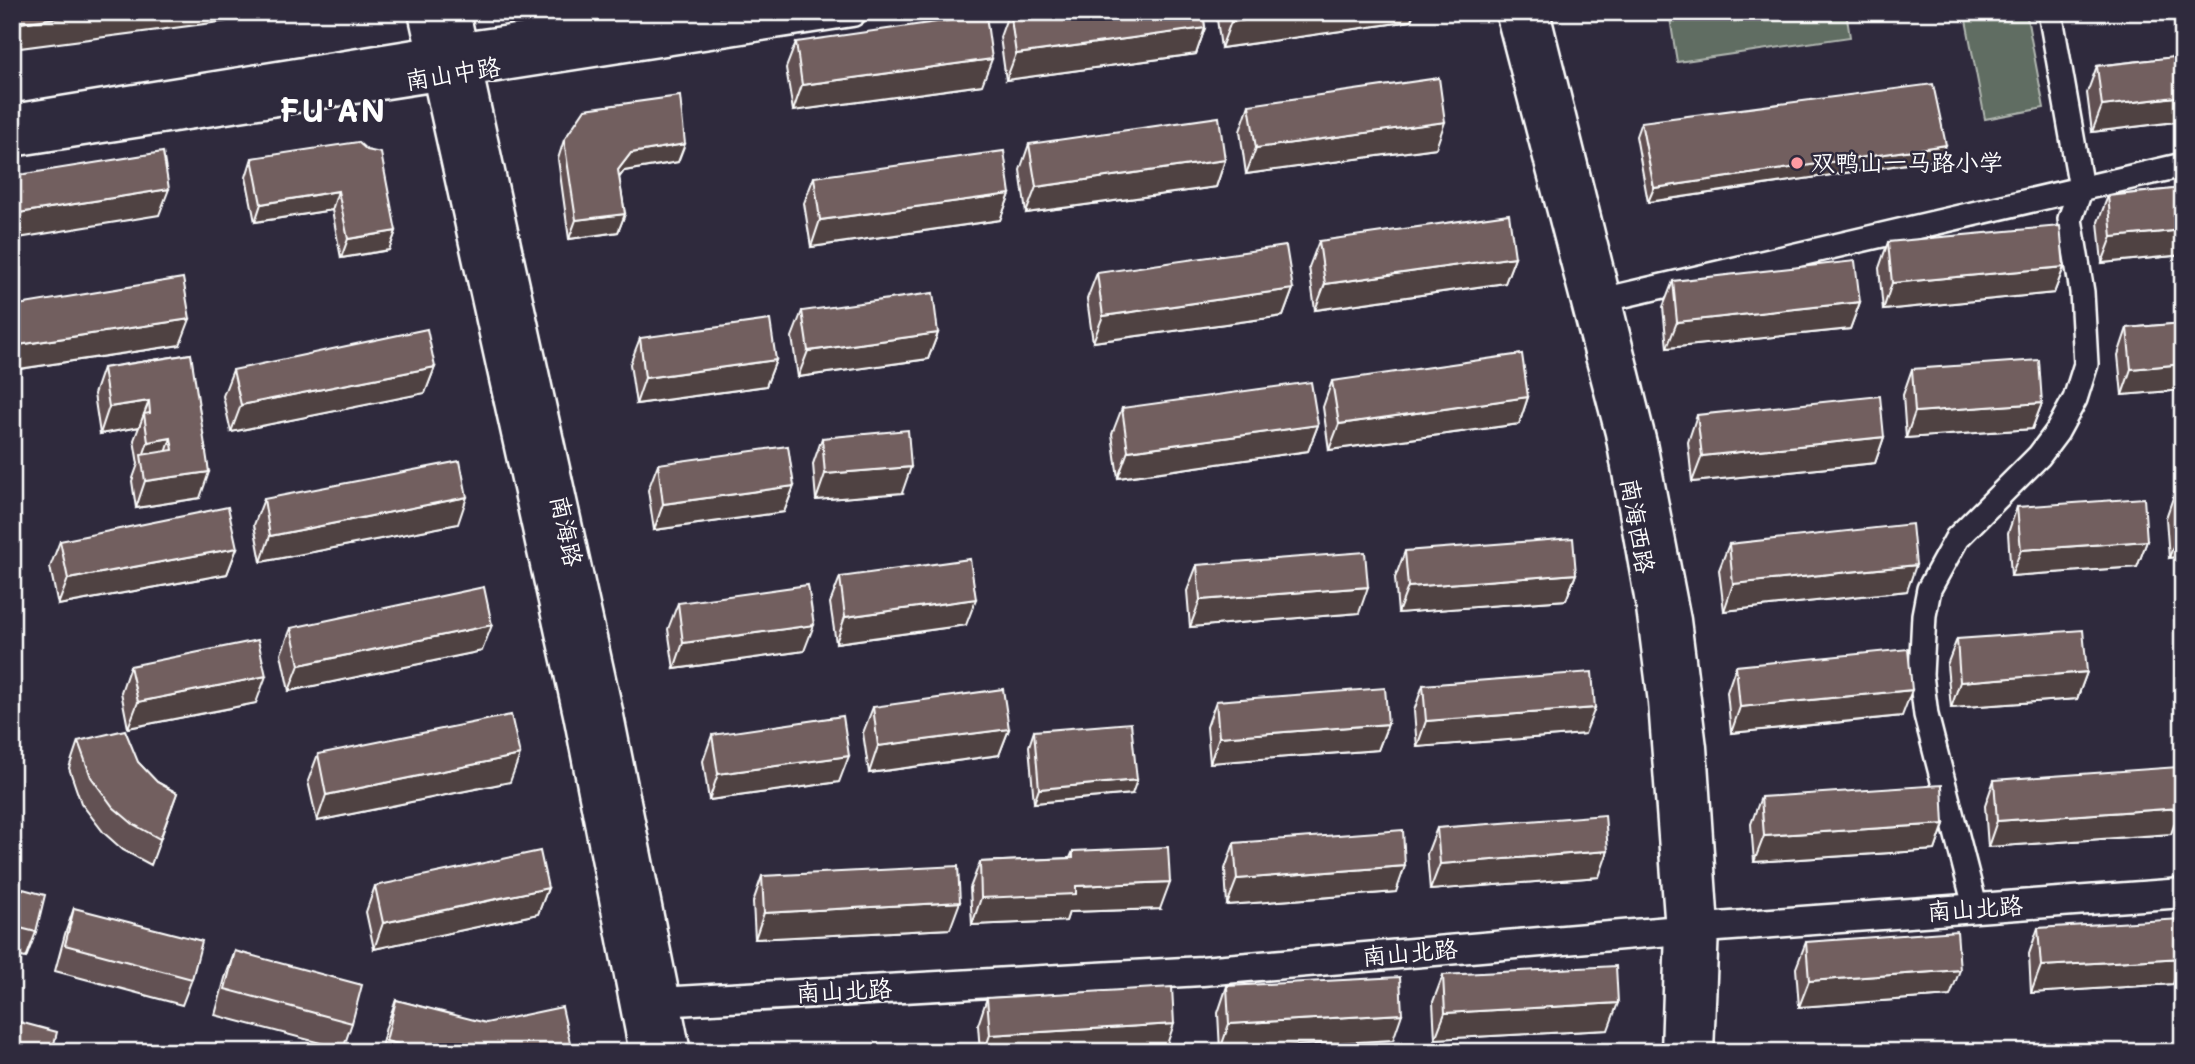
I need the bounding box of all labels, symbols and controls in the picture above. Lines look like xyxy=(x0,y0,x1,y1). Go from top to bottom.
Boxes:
street label: 南山中路 xyxy=(403,50,503,95)
district label: FU'AN xyxy=(279,88,387,130)
place label: 双鸭山一马路小学 xyxy=(1811,146,2003,177)
marker: 双鸭山一马路小学 xyxy=(1789,155,1805,171)
street label: 南海西路 xyxy=(1615,476,1662,576)
street label: 南海路 xyxy=(545,492,590,569)
street label: 南山北路 xyxy=(1926,889,2024,926)
street label: 南山北路 xyxy=(1361,932,1459,971)
street label: 南山北路 xyxy=(795,972,893,1007)

